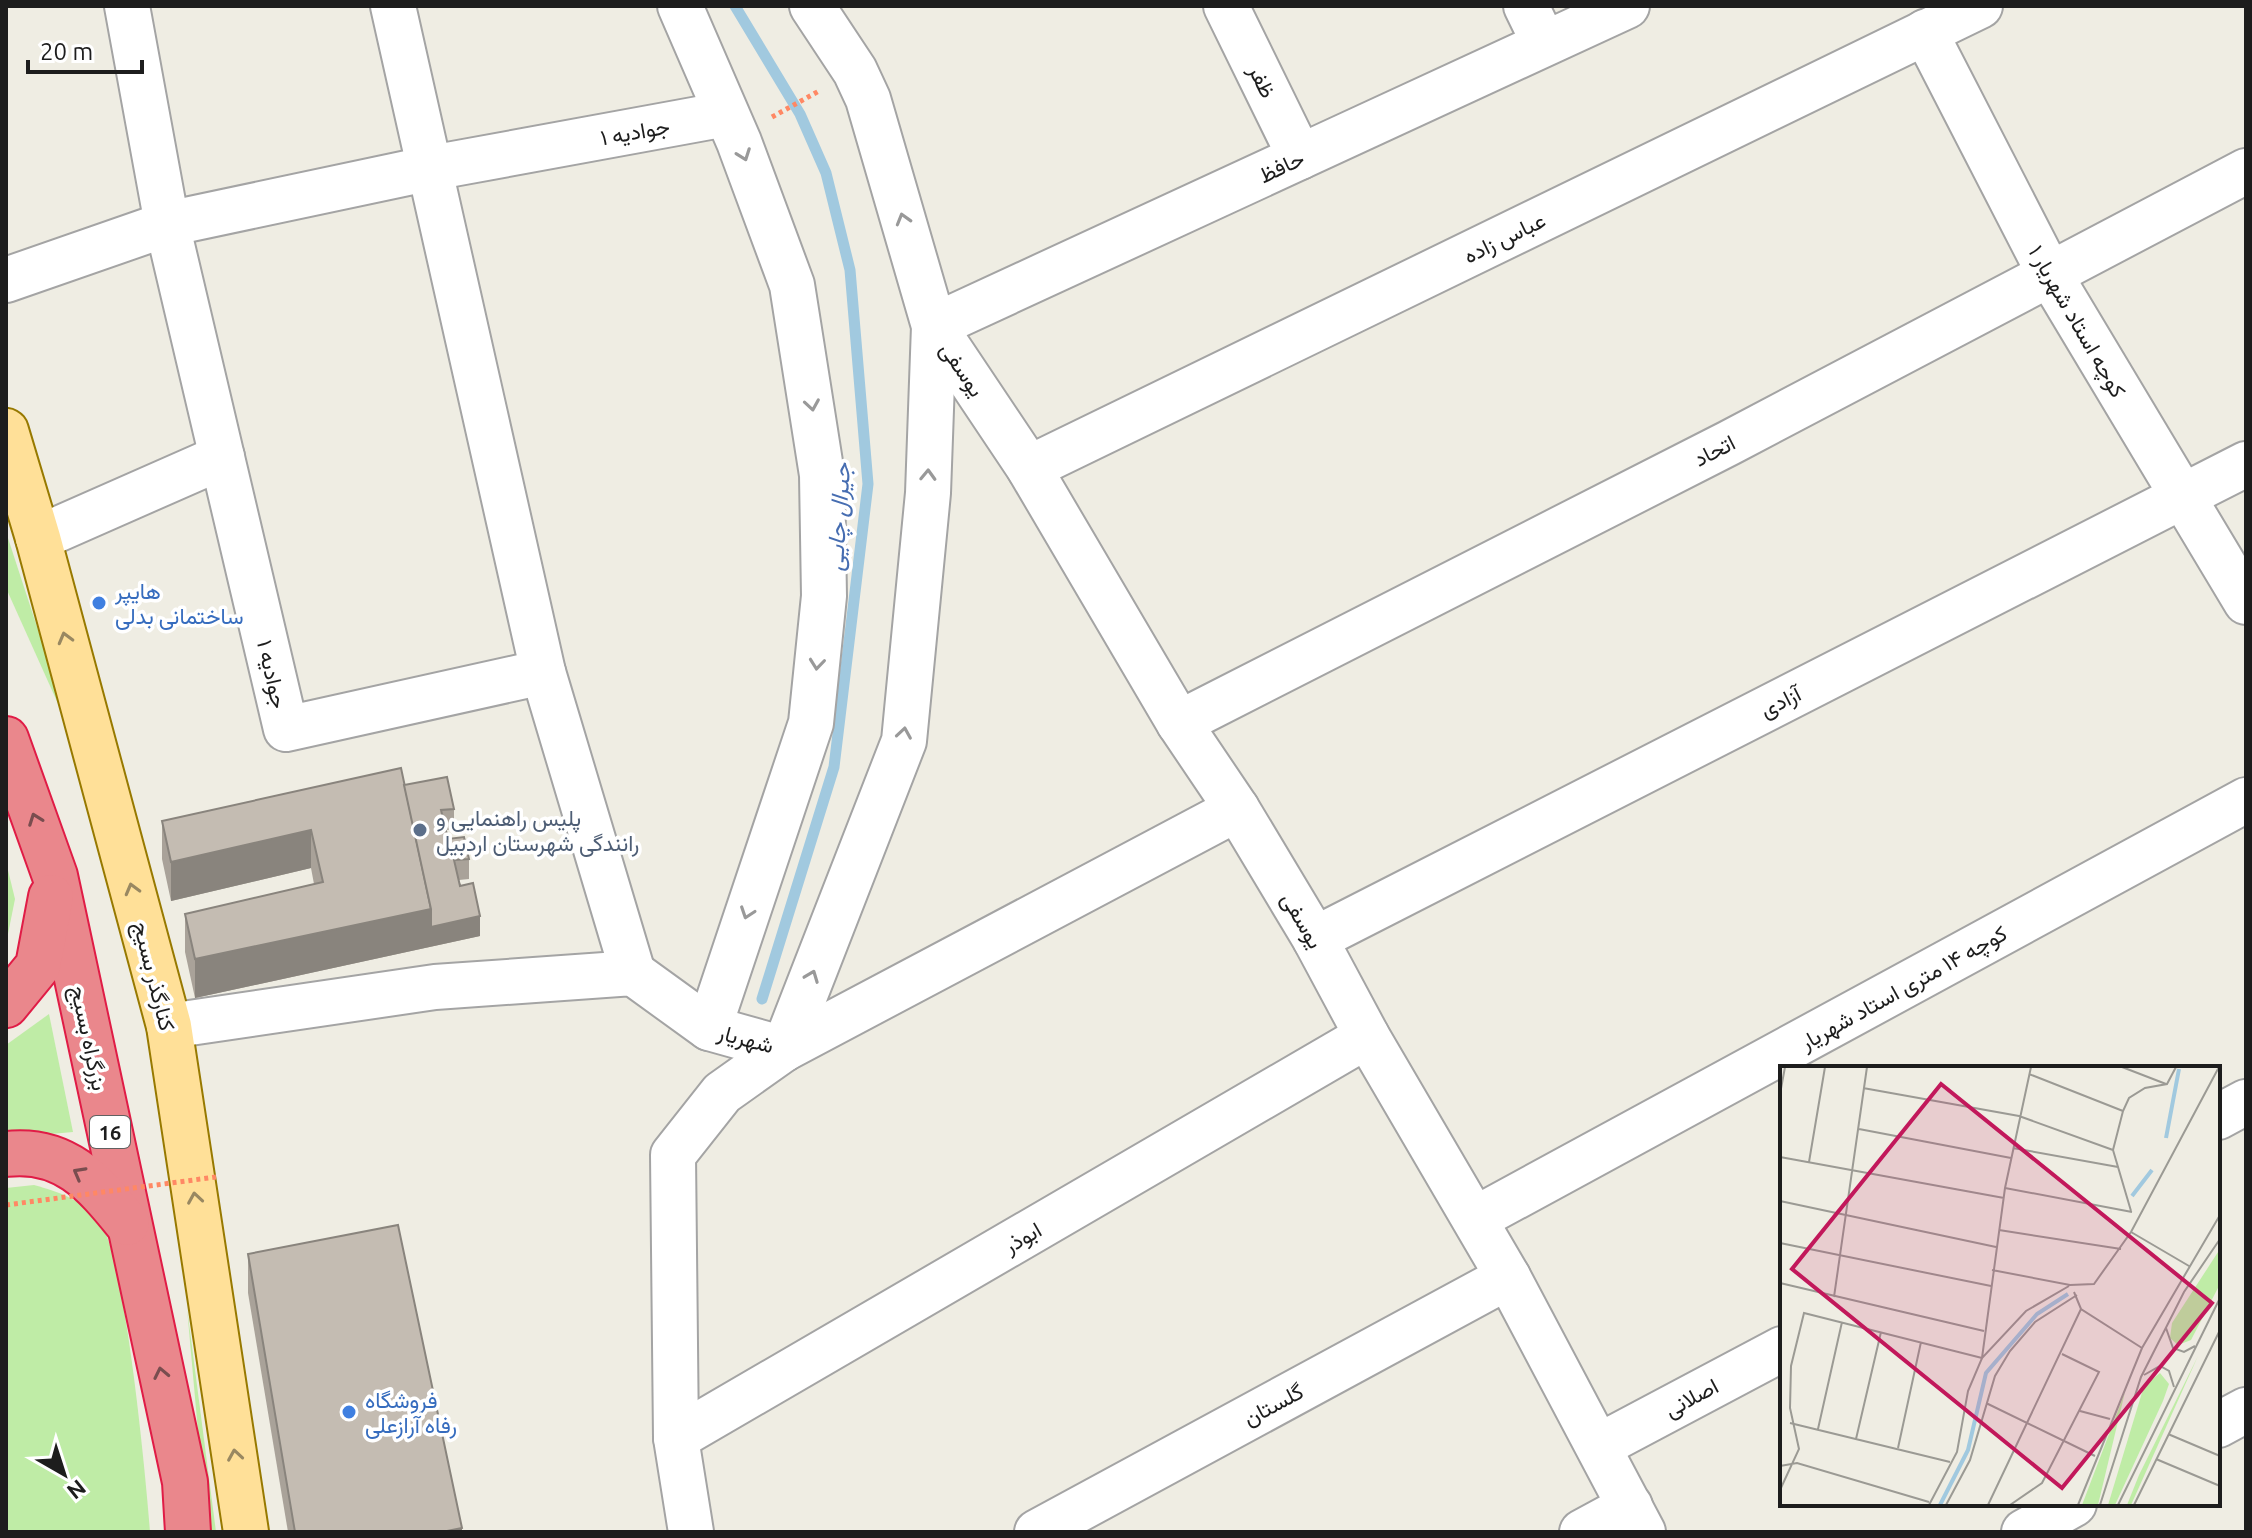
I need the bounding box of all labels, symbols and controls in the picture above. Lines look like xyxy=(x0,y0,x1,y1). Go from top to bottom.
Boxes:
scale bar xyxy=(28,24,142,74)
text: 20 m xyxy=(40,38,93,65)
street label: ظفر xyxy=(1242,59,1282,103)
street label: جوادیه ۱ xyxy=(598,113,672,151)
street label: حافظ xyxy=(1254,145,1308,187)
one-way arrow xyxy=(734,147,751,161)
street label: عباس زاده xyxy=(1459,207,1550,269)
one-way arrow xyxy=(896,213,912,227)
street label: کوچه استاد شهریار ۱ xyxy=(2022,241,2132,403)
street label: یوسفی xyxy=(934,337,990,402)
one-way arrow xyxy=(802,398,819,412)
street label: اتحاد xyxy=(1689,429,1739,471)
water label: جیرال چایی xyxy=(821,461,858,572)
one-way arrow xyxy=(920,468,937,481)
place label: هایپر ساختمانی بدلی xyxy=(114,578,244,630)
marker: هایپر ساختمانی بدلی xyxy=(90,594,108,612)
one-way arrow xyxy=(58,631,74,645)
street label: جوادیه ۱ xyxy=(251,637,293,711)
one-way arrow xyxy=(808,658,825,671)
street label: آزادی xyxy=(1755,679,1807,724)
one-way arrow xyxy=(895,727,912,740)
place label: پلیس راهنمایی و رانندگی شهرستان اردبیل xyxy=(436,805,639,857)
one-way arrow xyxy=(28,813,44,827)
marker: پلیس راهنمایی و رانندگی شهرستان اردبیل xyxy=(411,821,429,839)
one-way arrow xyxy=(125,882,142,896)
street label: یوسفی xyxy=(1275,888,1329,953)
one-way arrow xyxy=(741,905,757,919)
street label: کنارگذر بسیج xyxy=(126,919,181,1034)
street label: کوچه ۱۴ متری استاد شهریار xyxy=(1794,920,2012,1057)
one-way arrow xyxy=(802,970,819,984)
street label: بزرگراه بسیج xyxy=(64,983,113,1093)
street label: شهریار xyxy=(714,1018,777,1059)
inset map xyxy=(1780,1066,2220,1506)
road number: 16 xyxy=(90,1116,130,1148)
one-way arrow xyxy=(73,1167,87,1183)
one-way arrow xyxy=(187,1191,204,1205)
street label: ابوذر xyxy=(998,1216,1046,1260)
one-way arrow xyxy=(153,1366,170,1380)
street label: اصلانی xyxy=(1660,1373,1723,1423)
street label: گلستان xyxy=(1239,1378,1308,1431)
place label: فروشگاه رفاه آرازعلی xyxy=(365,1387,457,1439)
marker: فروشگاه رفاه آرازعلی xyxy=(340,1403,358,1421)
north arrow xyxy=(24,1434,104,1514)
one-way arrow xyxy=(227,1448,244,1462)
text: N xyxy=(63,1475,91,1505)

